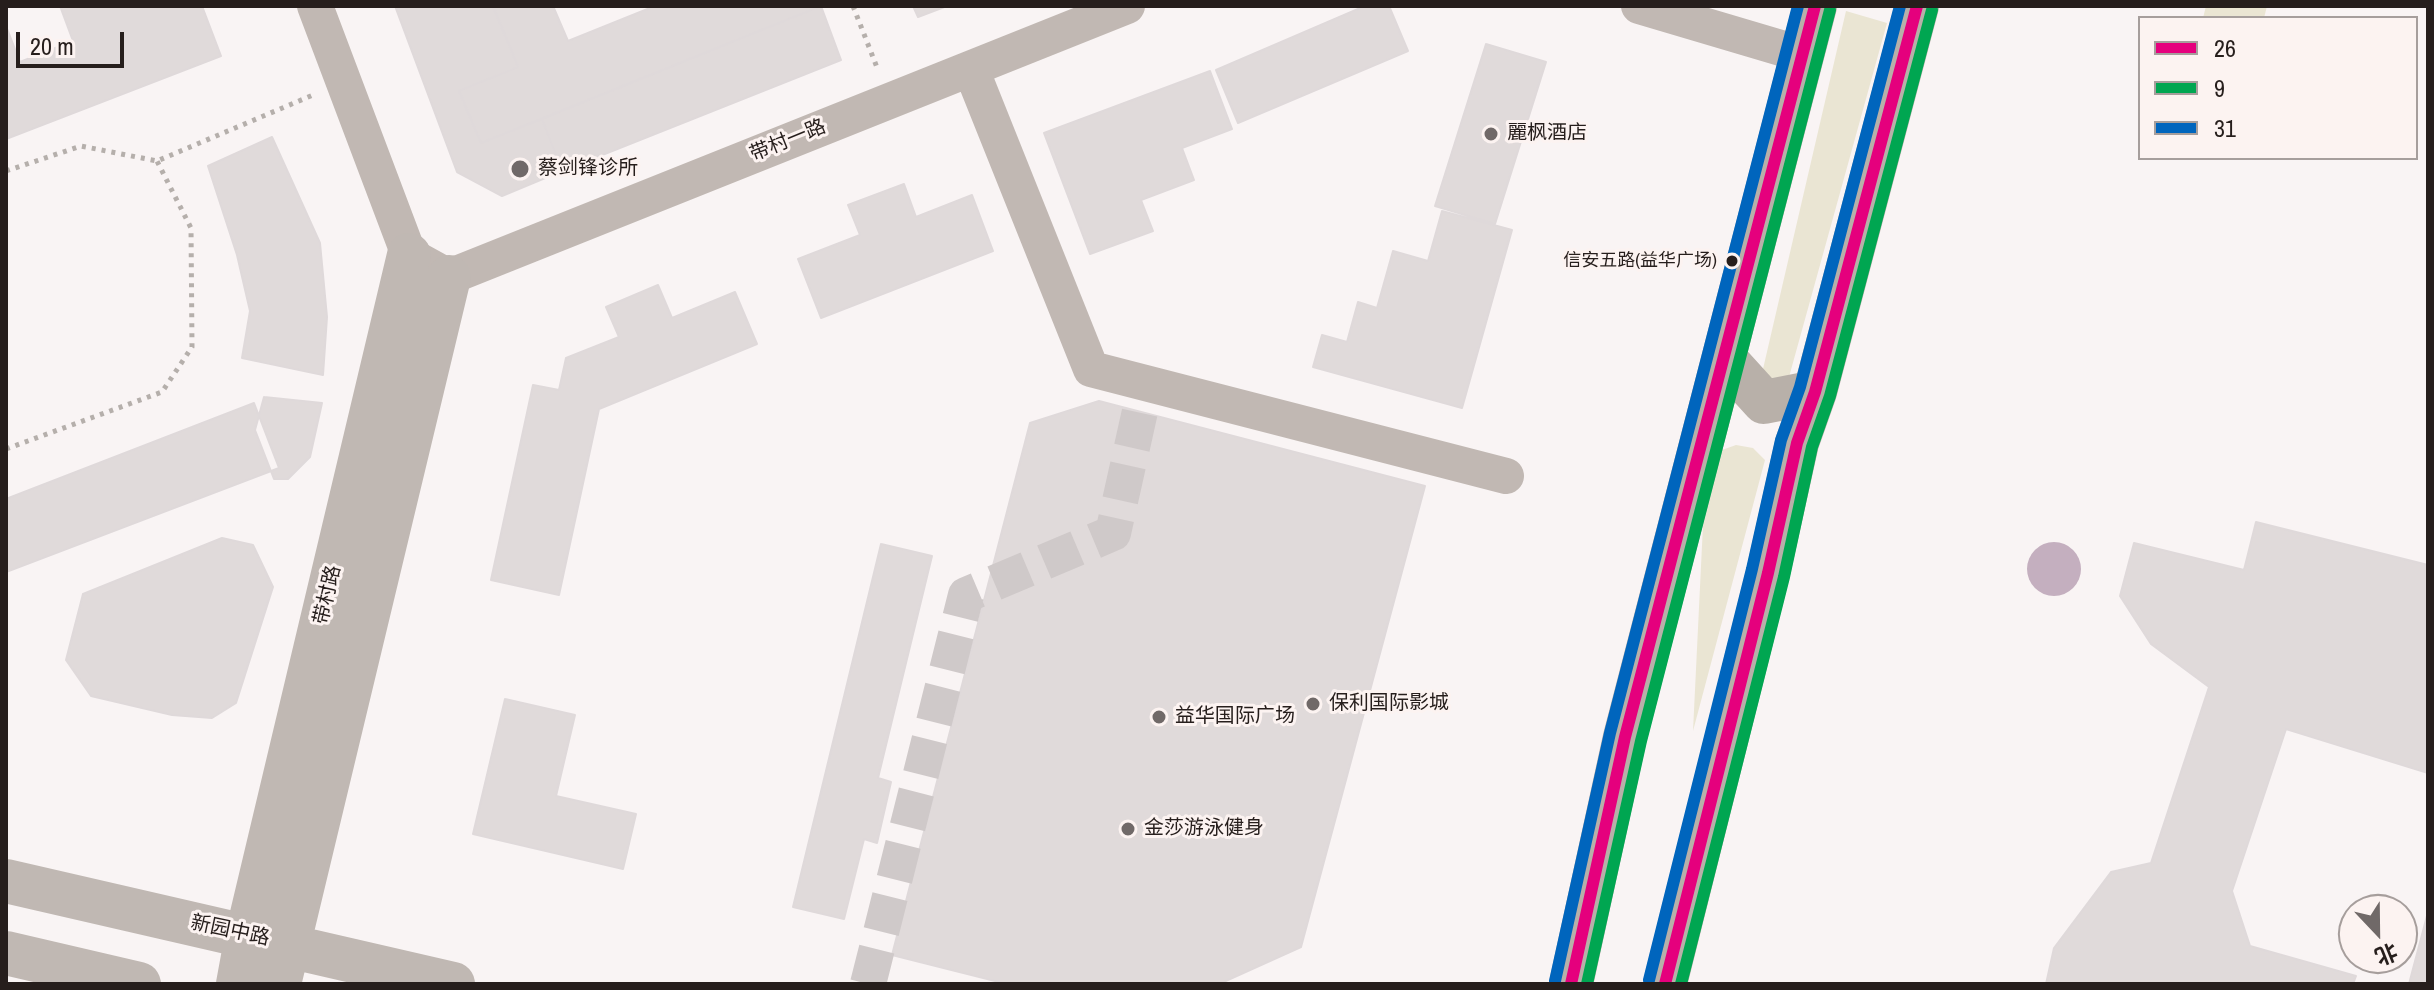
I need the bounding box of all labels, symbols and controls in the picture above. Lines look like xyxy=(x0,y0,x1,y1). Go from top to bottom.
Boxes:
scale bar xyxy=(20,16,128,66)
legend xyxy=(2138,16,2418,160)
text: 20 m xyxy=(30,30,74,62)
text: 26 xyxy=(2214,32,2236,64)
text: 9 xyxy=(2214,72,2225,104)
text: 31 xyxy=(2214,112,2236,144)
street label: 带村一路 xyxy=(746,115,830,167)
place label: 麗枫酒店 xyxy=(1507,122,1587,146)
marker: 麗枫酒店 xyxy=(1482,125,1500,143)
place label: 蔡剑锋诊所 xyxy=(538,157,638,181)
marker: 蔡剑锋诊所 xyxy=(509,158,531,180)
place label: 信安五路(益华广场) xyxy=(1563,250,1717,272)
marker: 信安五路(益华广场) xyxy=(1724,253,1740,269)
street label: 带村路 xyxy=(310,563,346,627)
place label: 保利国际影城 xyxy=(1329,692,1449,716)
marker: 保利国际影城 xyxy=(1304,695,1322,713)
place label: 益华国际广场 xyxy=(1175,705,1295,729)
marker: 益华国际广场 xyxy=(1150,708,1168,726)
place label: 金莎游泳健身 xyxy=(1144,817,1264,841)
marker: 金莎游泳健身 xyxy=(1119,820,1137,838)
north arrow xyxy=(2338,894,2418,974)
street label: 新园中路 xyxy=(188,911,272,951)
text: 北 xyxy=(2370,936,2402,972)

